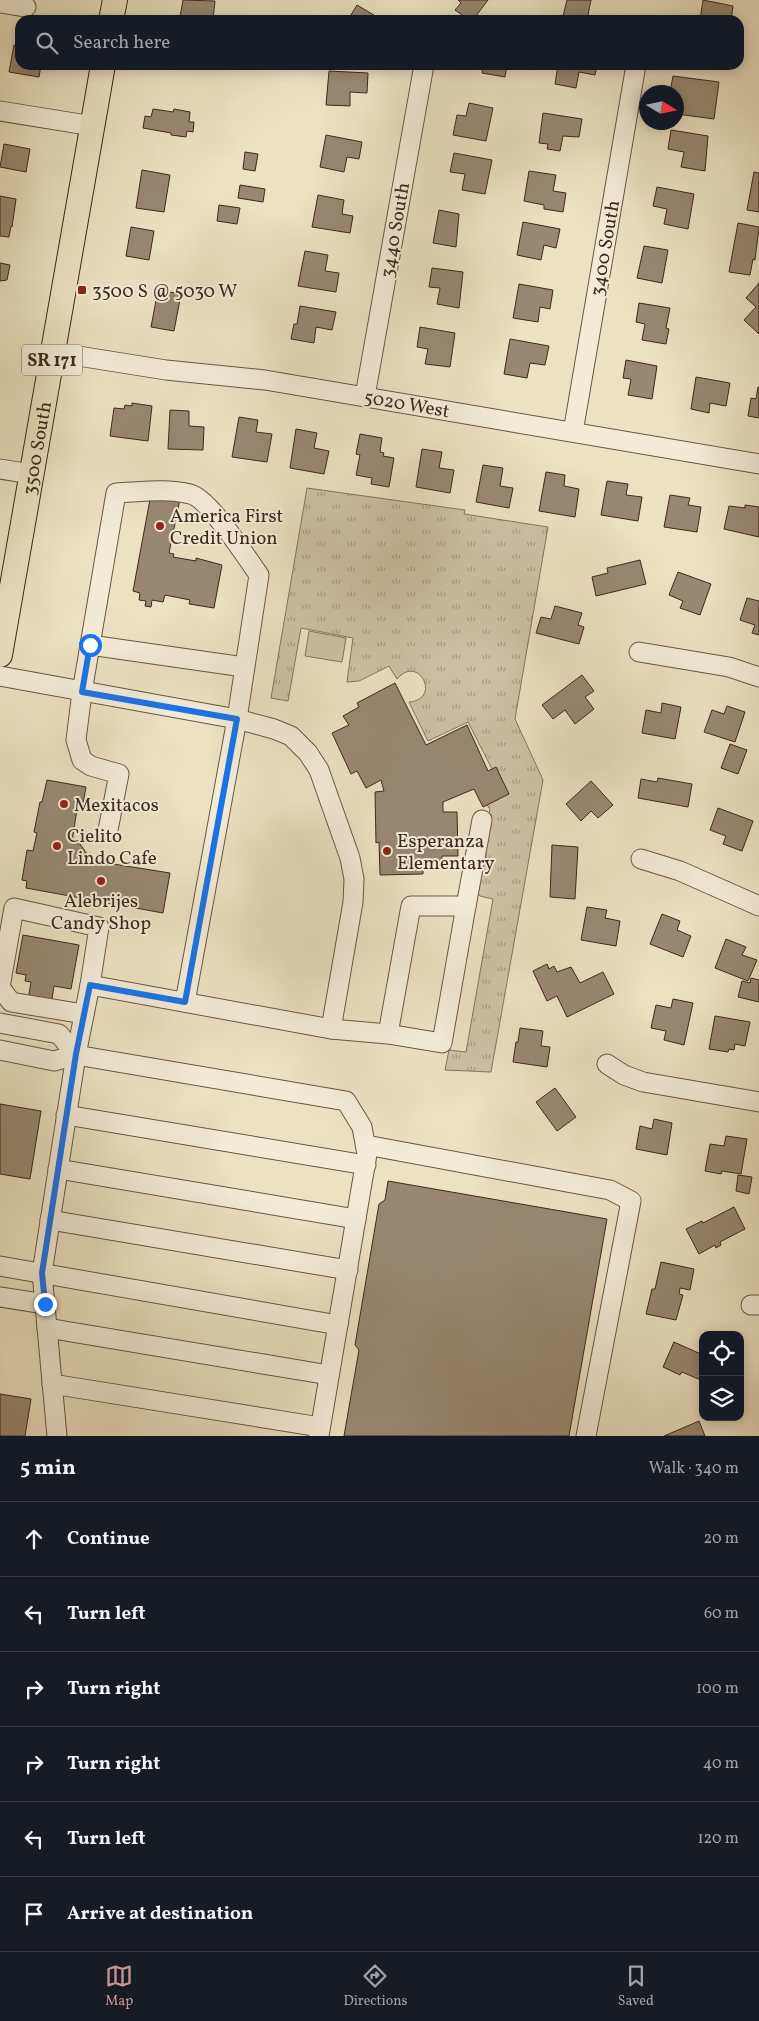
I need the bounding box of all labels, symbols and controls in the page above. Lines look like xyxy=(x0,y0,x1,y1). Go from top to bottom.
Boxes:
search box xyxy=(15,15,744,70)
icon: search xyxy=(33,29,61,57)
text: Search here xyxy=(73,30,170,56)
north arrow xyxy=(639,85,684,130)
street label: 3440 South xyxy=(375,181,417,280)
street label: 3400 South xyxy=(585,198,627,298)
place label: 3500 S @ 5030 W xyxy=(92,279,237,305)
marker: 3500 S @ 5030 W xyxy=(76,284,88,296)
road number: SR 171 xyxy=(22,344,82,376)
street label: 5020 West xyxy=(362,385,452,425)
street label: 3500 South xyxy=(17,399,59,497)
place label: America First Credit Union xyxy=(170,504,284,552)
marker: America First Credit Union xyxy=(154,520,166,532)
route start xyxy=(79,634,102,657)
place label: Mexitacos xyxy=(74,793,159,819)
marker: Mexitacos xyxy=(58,798,70,810)
place label: Cielito Lindo Cafe xyxy=(67,824,157,872)
place label: Esperanza Elementary xyxy=(397,829,495,877)
marker: Cielito Lindo Cafe xyxy=(51,840,63,852)
marker: Esperanza Elementary xyxy=(381,845,393,857)
marker: Alebrijes Candy Shop xyxy=(95,875,107,887)
place label: Alebrijes Candy Shop xyxy=(51,889,151,937)
route end xyxy=(34,1293,57,1316)
map controls xyxy=(699,1331,744,1421)
button: locate xyxy=(699,1331,744,1376)
button: layers xyxy=(699,1376,744,1421)
text: 5 min xyxy=(20,1454,76,1483)
text: Walk · 340 m xyxy=(649,1458,739,1480)
icon: ahead xyxy=(20,1525,48,1553)
text: Continue xyxy=(67,1526,150,1552)
text: 20 m xyxy=(704,1528,739,1550)
icon: left xyxy=(20,1600,48,1628)
text: Turn left xyxy=(67,1601,146,1627)
text: 60 m xyxy=(704,1603,739,1625)
icon: right xyxy=(20,1675,48,1703)
text: Turn right xyxy=(67,1676,160,1702)
text: 100 m xyxy=(696,1678,739,1700)
icon: right xyxy=(20,1750,48,1778)
text: Turn right xyxy=(67,1751,160,1777)
text: 40 m xyxy=(703,1753,739,1775)
icon: left xyxy=(20,1825,48,1853)
text: Turn left xyxy=(67,1826,146,1852)
text: 120 m xyxy=(697,1828,739,1850)
icon: arrive xyxy=(20,1900,48,1928)
text: Arrive at destination xyxy=(67,1901,253,1927)
tab: Map xyxy=(105,1962,133,2011)
tab: Directions xyxy=(343,1962,408,2011)
tab: Saved xyxy=(618,1962,654,2011)

